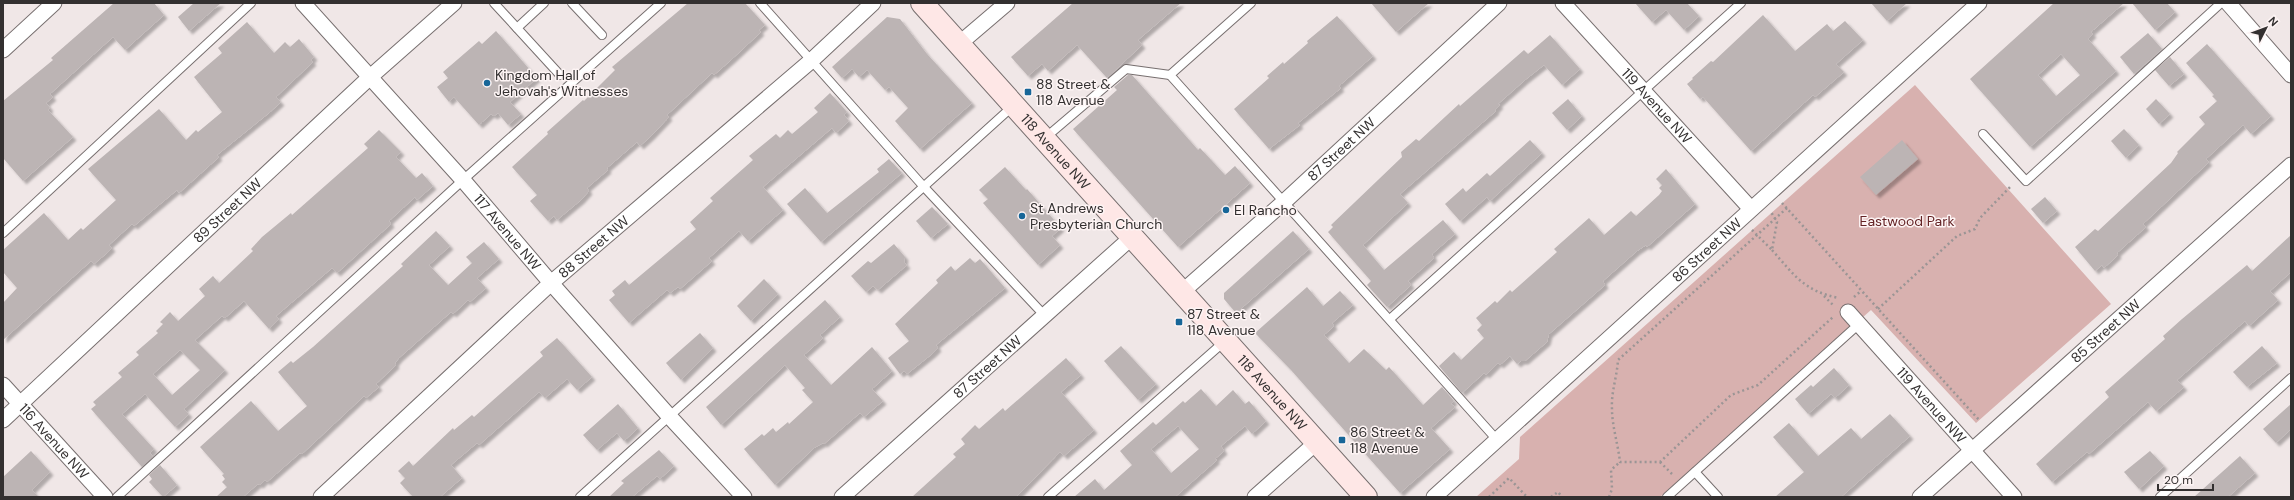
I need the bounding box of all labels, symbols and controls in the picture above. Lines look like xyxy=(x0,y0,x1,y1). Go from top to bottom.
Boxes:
north arrow xyxy=(2246,8,2286,48)
text: N xyxy=(2266,14,2281,29)
street label: 119 Avenue NW xyxy=(1618,64,1696,147)
place label: Kingdom Hall of Jehovah's Witnesses xyxy=(495,66,628,100)
place label: 88 Street & 118 Avenue xyxy=(1036,75,1110,109)
marker: Kingdom Hall of Jehovah's Witnesses xyxy=(482,78,492,88)
marker: 88 Street & 118 Avenue xyxy=(1023,87,1033,97)
street label: 118 Avenue NW xyxy=(1017,110,1095,194)
street label: 87 Street NW xyxy=(1303,113,1379,185)
street label: 89 Street NW xyxy=(189,174,266,247)
street label: 117 Avenue NW xyxy=(470,190,545,274)
place label: St Andrews Presbyterian Church xyxy=(1030,199,1162,233)
place label: El Rancho xyxy=(1234,201,1297,219)
marker: El Rancho xyxy=(1221,205,1231,215)
street label: 88 Street NW xyxy=(554,211,633,282)
marker: St Andrews Presbyterian Church xyxy=(1017,211,1027,221)
park label: Eastwood Park xyxy=(1860,212,1954,230)
street label: 86 Street NW xyxy=(1668,213,1746,286)
street label: 85 Street NW xyxy=(2067,295,2144,367)
place label: 87 Street & 118 Avenue xyxy=(1187,305,1260,339)
marker: 87 Street & 118 Avenue xyxy=(1174,317,1184,327)
street label: 87 Street NW xyxy=(949,331,1026,402)
street label: 118 Avenue NW xyxy=(1234,351,1311,435)
street label: 119 Avenue NW xyxy=(1893,363,1970,447)
street label: 116 Avenue NW xyxy=(15,400,93,483)
place label: 86 Street & 118 Avenue xyxy=(1350,423,1425,457)
marker: 86 Street & 118 Avenue xyxy=(1337,435,1347,445)
scale bar xyxy=(2158,466,2213,492)
text: 20 m xyxy=(2164,472,2193,488)

